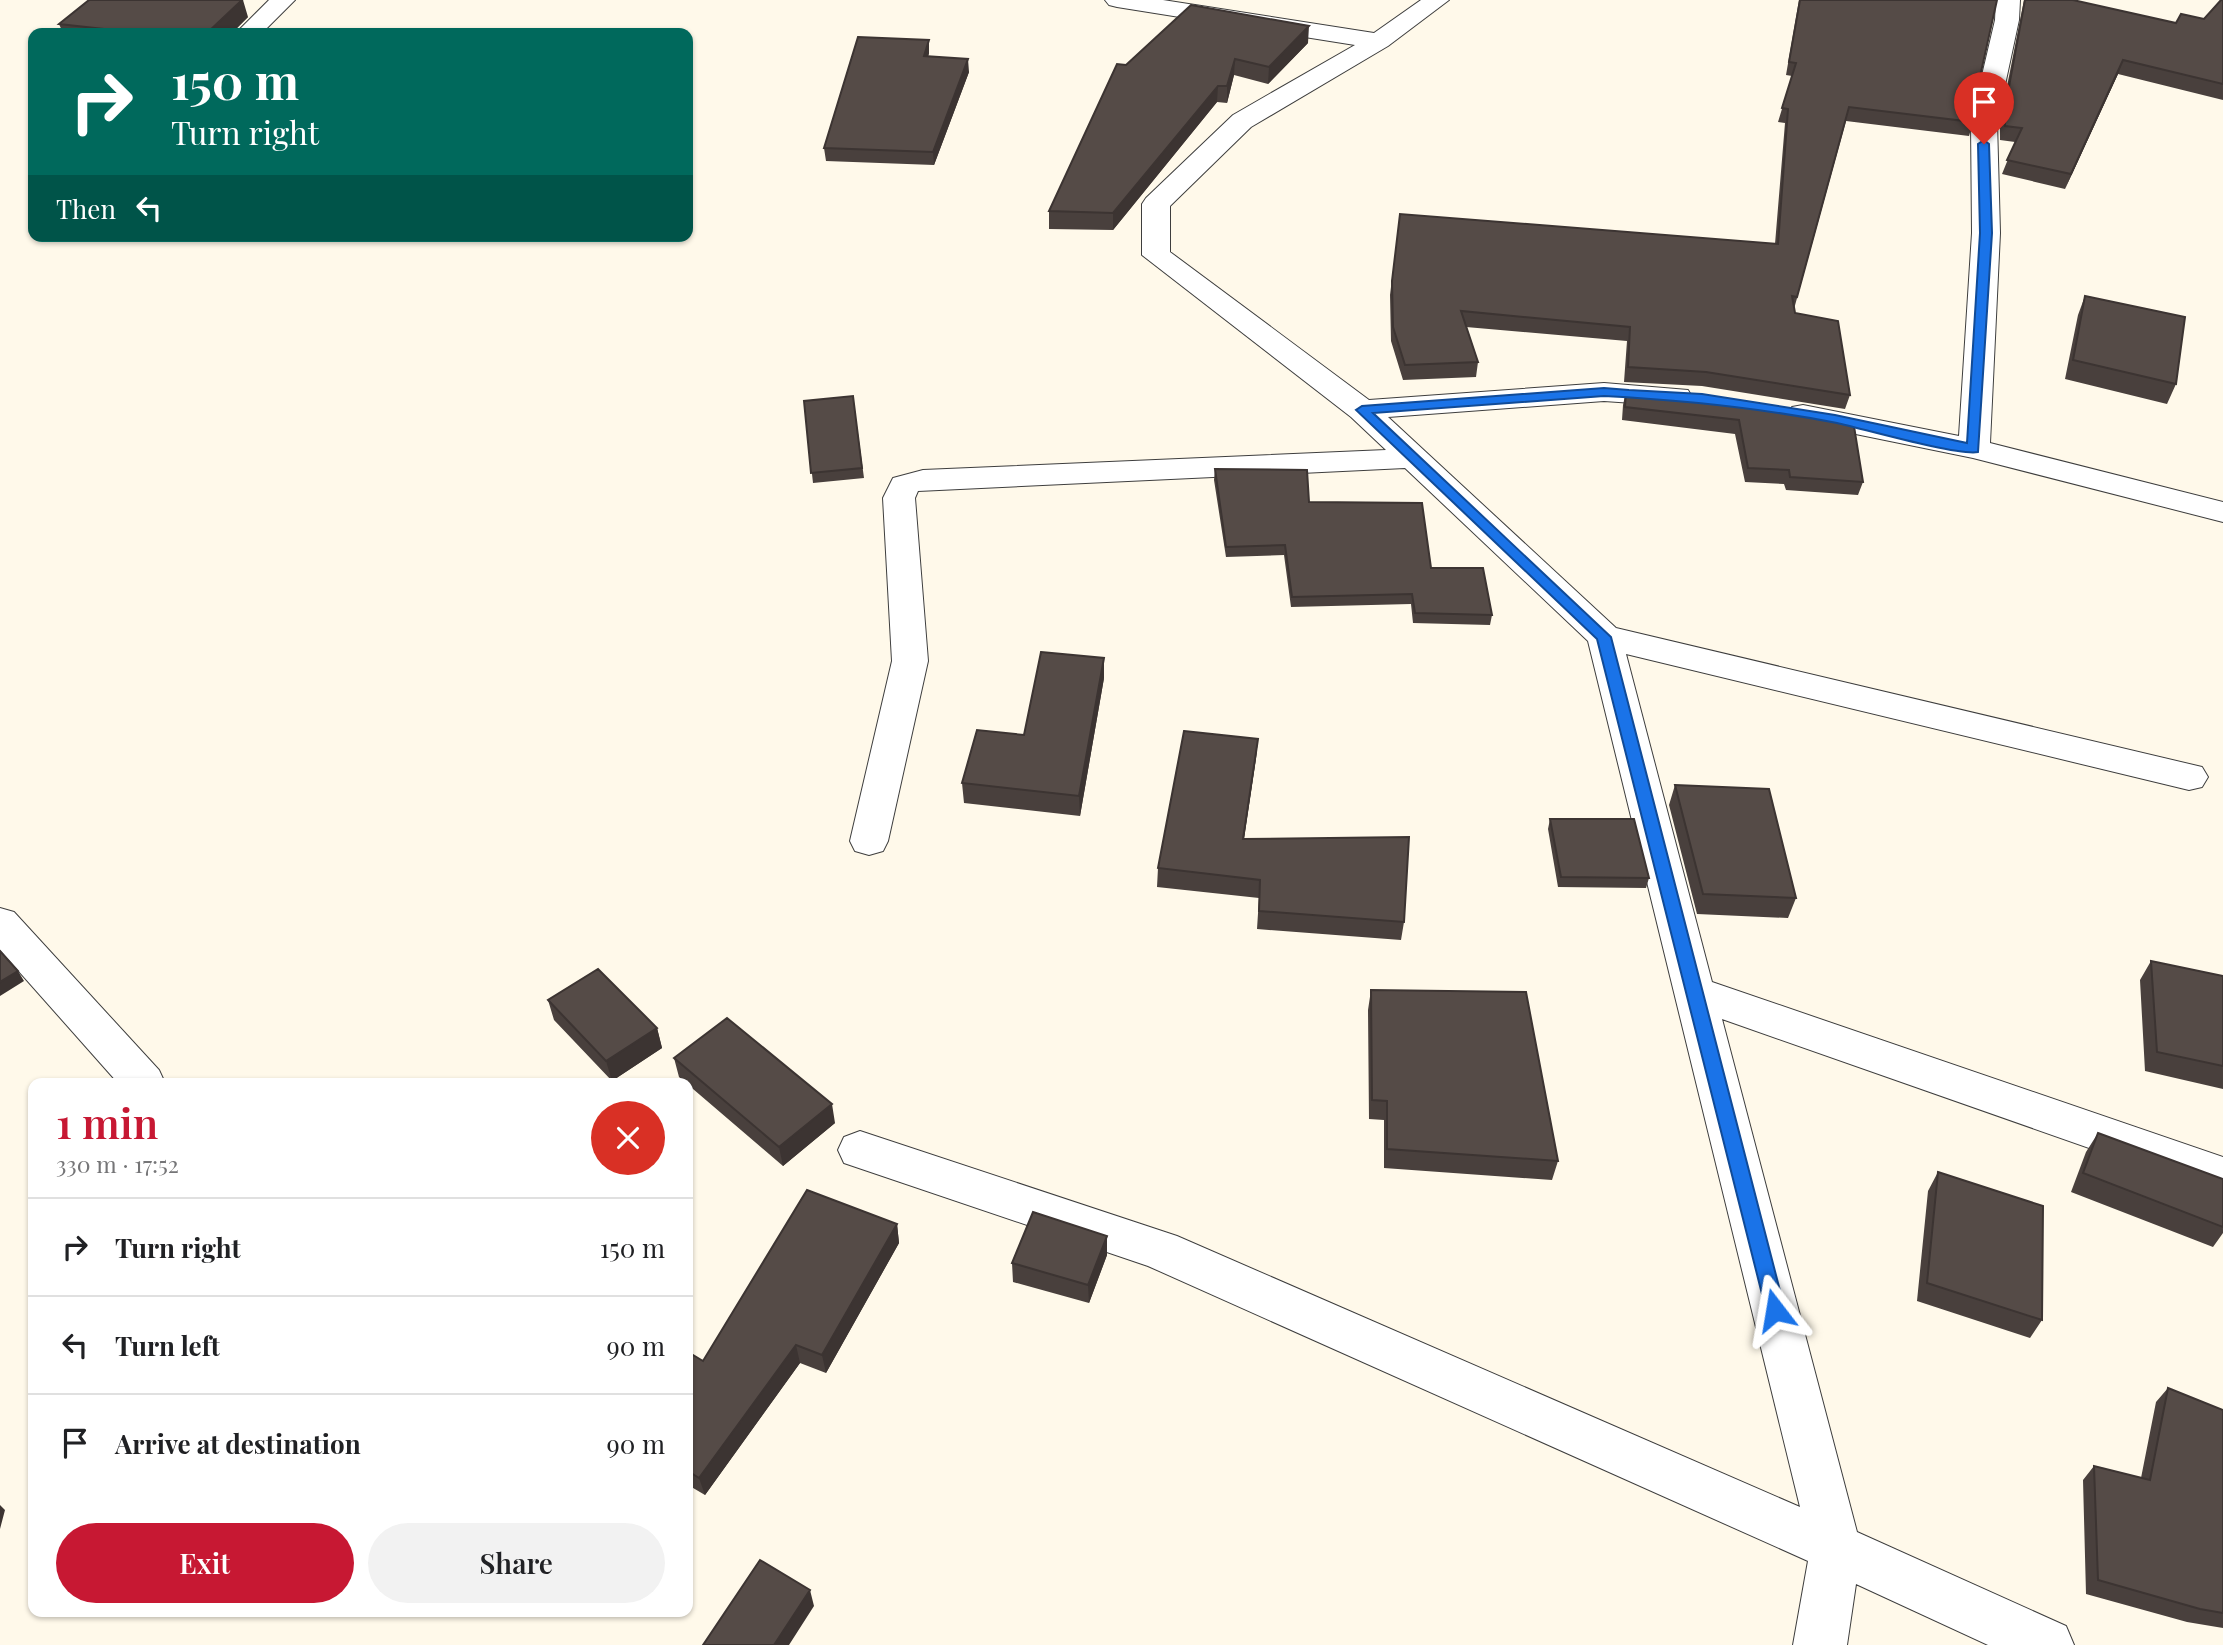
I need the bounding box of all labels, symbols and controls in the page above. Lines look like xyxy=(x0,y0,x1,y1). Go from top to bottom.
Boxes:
text: 150 m xyxy=(171,47,299,112)
icon: right xyxy=(56,56,147,147)
pin xyxy=(1954,72,2014,144)
icon: arrive xyxy=(1965,83,2003,121)
text: Turn right xyxy=(171,110,319,153)
icon: left xyxy=(130,189,168,227)
text: Then xyxy=(56,191,116,226)
text: 1 min xyxy=(56,1094,158,1150)
button: close xyxy=(591,1101,665,1175)
text: 330 m · 17:52 xyxy=(56,1148,179,1179)
icon: right xyxy=(56,1228,94,1266)
text: Turn right xyxy=(115,1230,241,1265)
text: 150 m xyxy=(600,1230,665,1265)
position arrow xyxy=(1738,1273,1812,1347)
icon: left xyxy=(56,1326,94,1364)
text: Turn left xyxy=(115,1328,220,1363)
text: 90 m xyxy=(607,1328,665,1363)
icon: arrive xyxy=(56,1424,94,1462)
text: Arrive at destination xyxy=(115,1426,361,1461)
text: 90 m xyxy=(607,1426,665,1461)
button: Exit xyxy=(56,1523,354,1603)
button: Share xyxy=(368,1523,665,1603)

